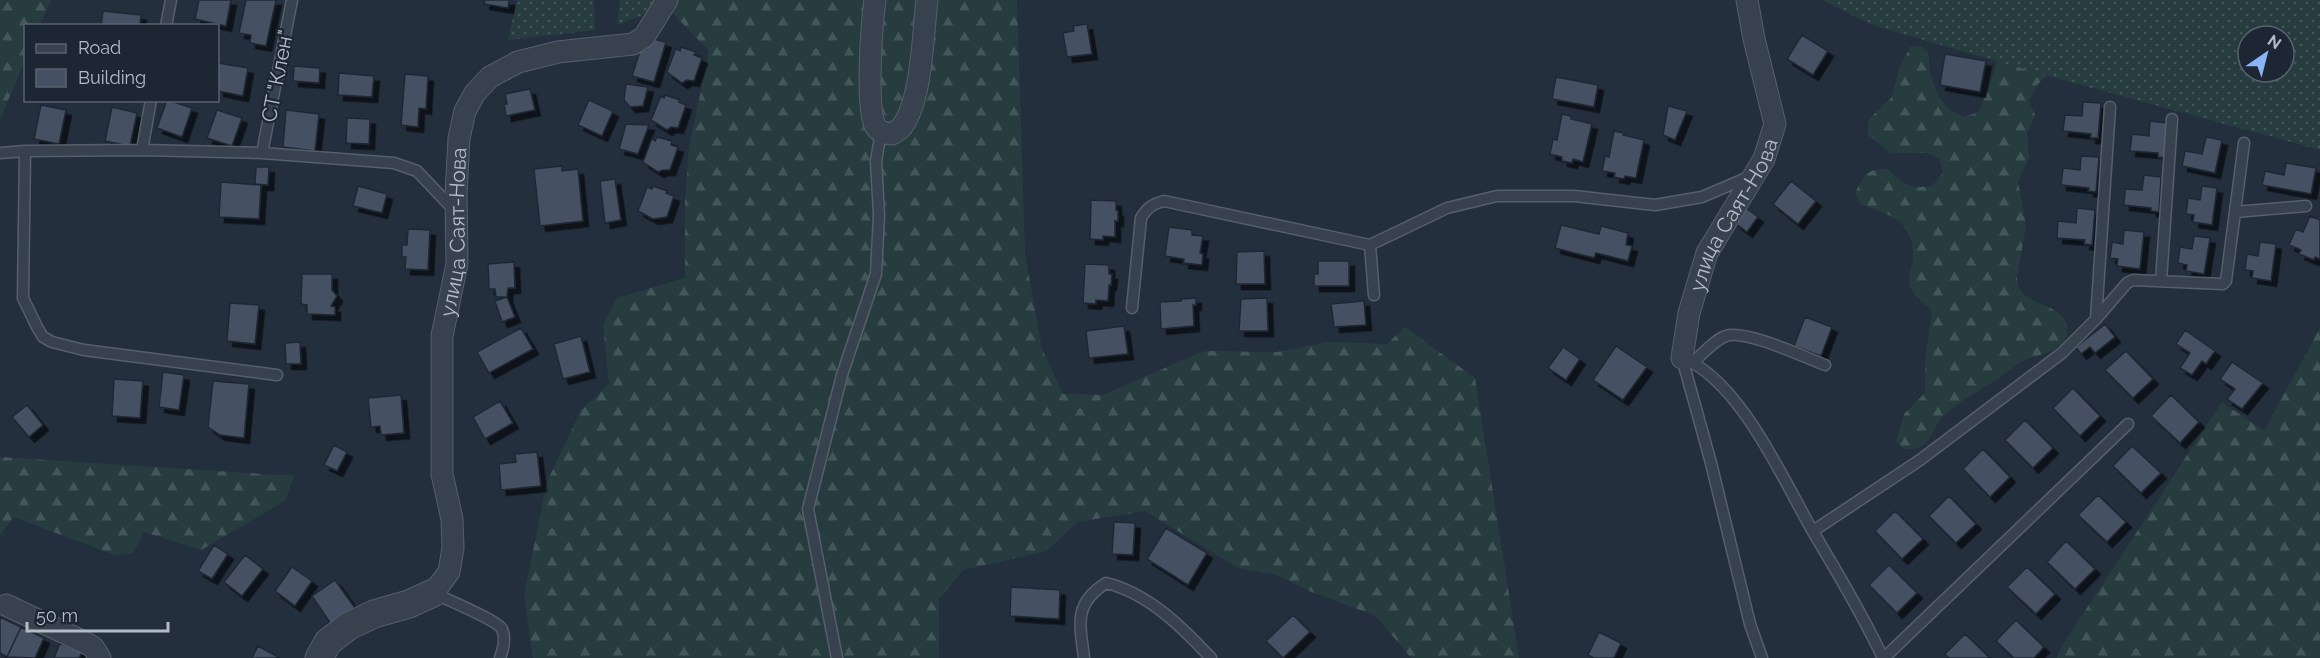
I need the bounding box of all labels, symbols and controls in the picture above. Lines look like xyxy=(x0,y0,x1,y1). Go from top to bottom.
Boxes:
legend xyxy=(24,24,219,102)
north arrow xyxy=(2236,24,2296,84)
street label: СТ "Клен" xyxy=(256,28,298,124)
text: N xyxy=(2264,31,2285,53)
text: Road xyxy=(78,37,121,58)
text: Building xyxy=(78,67,146,88)
street label: улица Саят-Нова xyxy=(1684,135,1782,294)
street label: улица Саят-Нова xyxy=(434,147,471,319)
scale bar xyxy=(27,595,168,633)
text: 50 m xyxy=(36,605,78,626)

